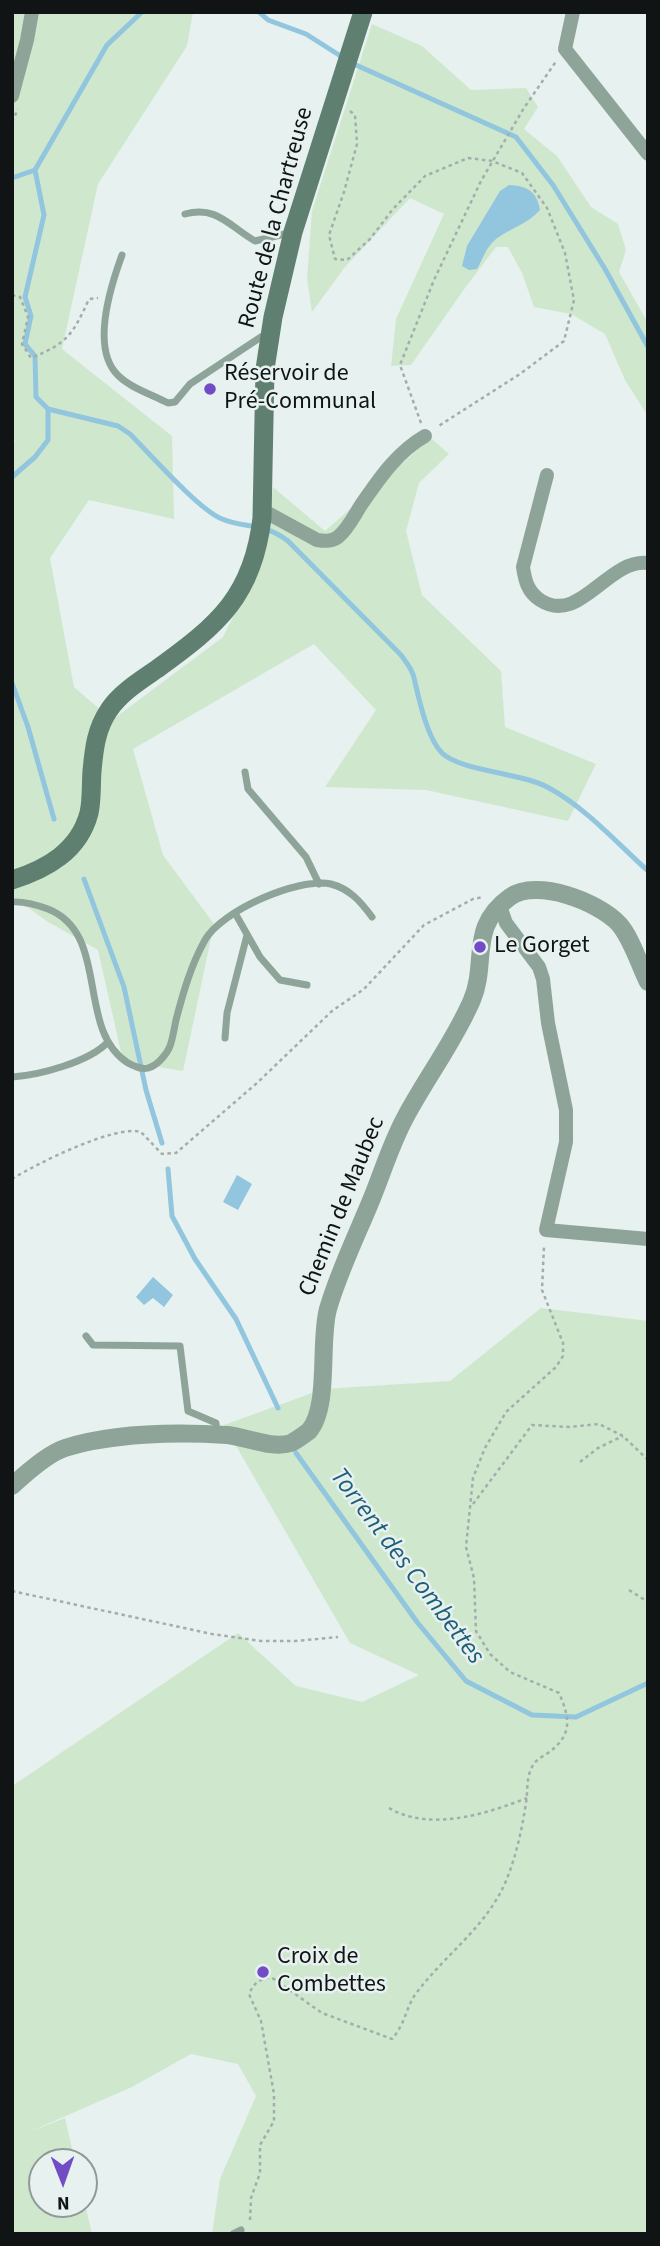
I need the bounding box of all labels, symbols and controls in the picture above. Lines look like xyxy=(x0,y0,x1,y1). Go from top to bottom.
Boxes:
street label: Route de la Chartreuse xyxy=(234,104,320,332)
place label: Réservoir de Pré-Communal xyxy=(224,361,376,417)
marker: Réservoir de Pré-Communal xyxy=(202,381,218,397)
place label: Le Gorget xyxy=(494,933,590,961)
marker: Le Gorget xyxy=(472,939,488,955)
street label: Chemin de Maubec xyxy=(294,1113,392,1301)
water label: Torrent des Combettes xyxy=(322,1463,490,1671)
place label: Croix de Combettes xyxy=(277,1944,386,2000)
marker: Croix de Combettes xyxy=(255,1964,271,1980)
north arrow xyxy=(28,2148,98,2218)
text: N xyxy=(57,2189,70,2216)

